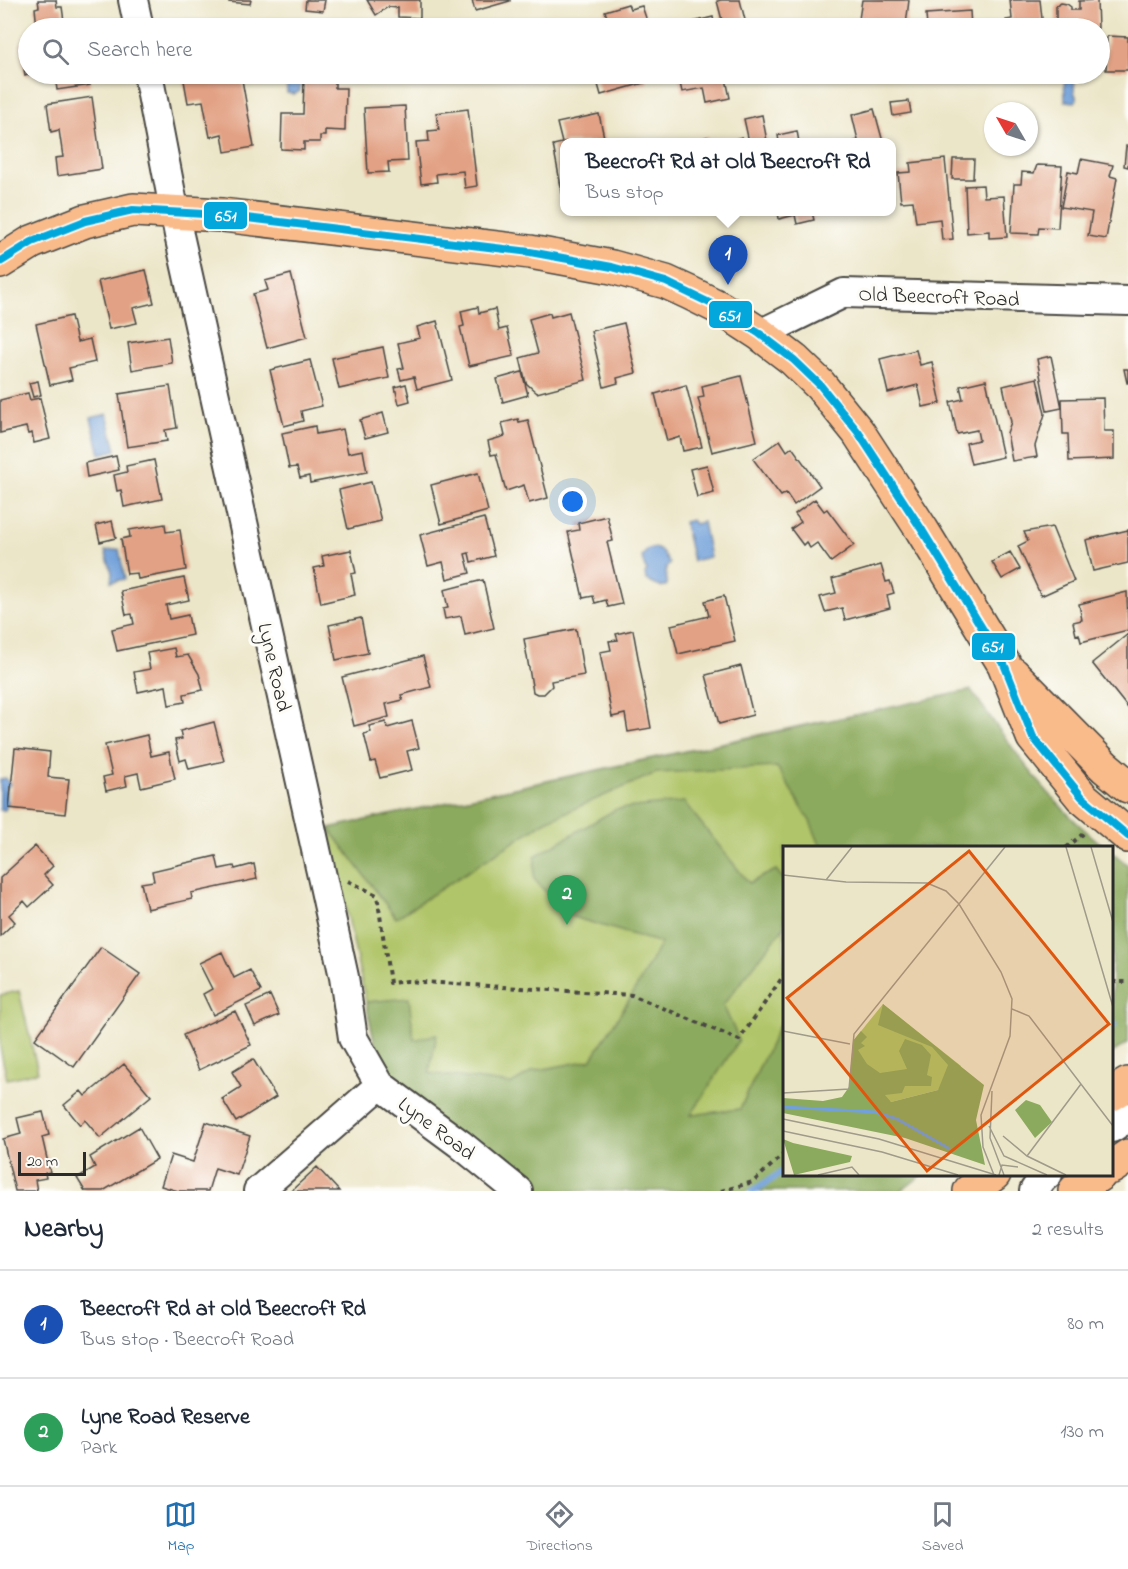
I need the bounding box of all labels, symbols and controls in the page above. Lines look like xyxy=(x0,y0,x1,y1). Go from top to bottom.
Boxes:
search box xyxy=(18,18,1110,84)
icon: search xyxy=(39,35,72,68)
text: Search here xyxy=(87,35,192,67)
north arrow xyxy=(984,102,1038,156)
popup xyxy=(560,138,896,216)
text: Beecroft Rd at Old Beecroft Rd xyxy=(586,147,870,179)
text: Bus stop xyxy=(586,179,664,208)
line badge: 651 xyxy=(203,201,248,230)
text: 651 xyxy=(214,205,238,229)
pin: 1 xyxy=(708,236,748,285)
street label: Old Beecroft Road xyxy=(858,280,1020,316)
line badge: 651 xyxy=(708,300,753,329)
text: 651 xyxy=(718,305,742,329)
your location xyxy=(558,487,587,516)
street label: Lyne Road xyxy=(246,620,298,715)
line badge: 651 xyxy=(971,632,1016,661)
text: 651 xyxy=(981,636,1005,660)
inset map xyxy=(783,846,1113,1176)
pin: 2 xyxy=(548,876,586,925)
street label: Lyne Road xyxy=(390,1090,481,1170)
scale bar xyxy=(18,1149,86,1176)
text: 20 m xyxy=(27,1150,58,1174)
text: Nearby xyxy=(24,1211,103,1249)
text: 2 results xyxy=(1032,1216,1104,1245)
text: Beecroft Rd at Old Beecroft Rd xyxy=(81,1294,366,1326)
text: 1 xyxy=(40,1310,47,1339)
text: 80 m xyxy=(1067,1310,1104,1339)
text: Bus stop · Beecroft Road xyxy=(81,1326,294,1355)
text: Lyne Road Reserve xyxy=(81,1402,250,1434)
text: 2 xyxy=(39,1418,48,1447)
text: 130 m xyxy=(1060,1418,1104,1447)
text: Park xyxy=(81,1434,117,1463)
tab: Map xyxy=(164,1498,197,1558)
tab: Directions xyxy=(526,1498,593,1558)
tab: Saved xyxy=(922,1498,964,1558)

